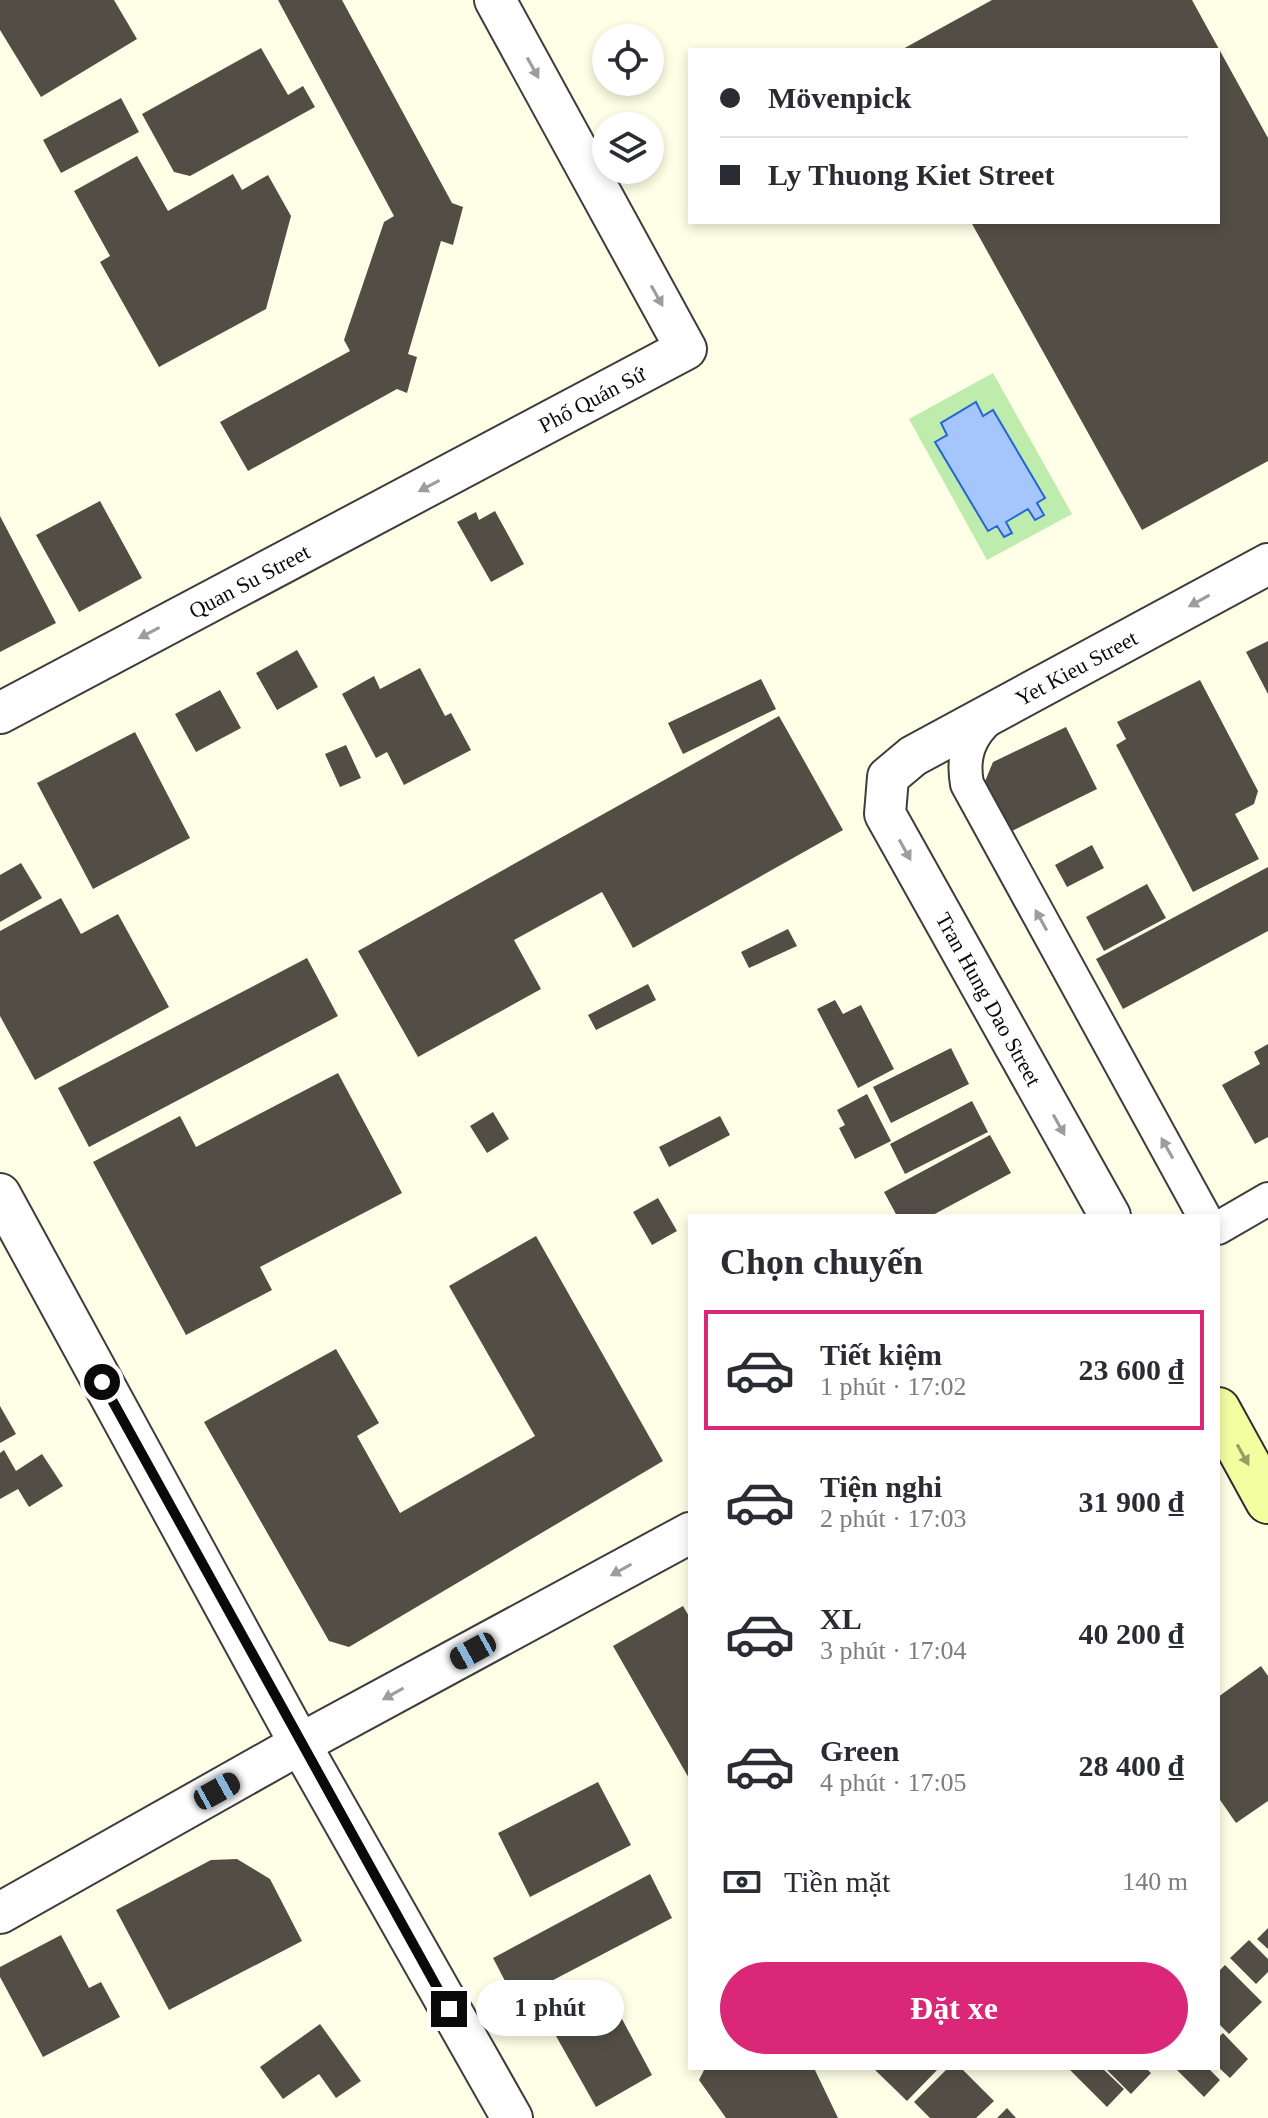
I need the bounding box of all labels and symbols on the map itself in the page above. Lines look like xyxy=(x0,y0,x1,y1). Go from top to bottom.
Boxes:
one-way arrow xyxy=(526,57,539,80)
one-way arrow xyxy=(651,285,664,308)
street label: Phố Quán Sứ xyxy=(535,360,651,438)
one-way arrow xyxy=(418,480,441,493)
street label: Quan Su Street xyxy=(185,539,314,624)
one-way arrow xyxy=(1188,595,1211,608)
street label: Yet Kieu Street xyxy=(1011,625,1142,711)
one-way arrow xyxy=(138,626,161,639)
one-way arrow xyxy=(898,838,912,861)
street label: Tran Hung Dao Street xyxy=(931,908,1047,1090)
one-way arrow xyxy=(1034,909,1048,931)
one-way arrow xyxy=(1052,1114,1066,1136)
one-way arrow xyxy=(1160,1136,1173,1159)
route start xyxy=(84,1364,120,1400)
one-way arrow xyxy=(1236,1444,1250,1467)
one-way arrow xyxy=(610,1563,633,1577)
car xyxy=(446,1629,500,1673)
one-way arrow xyxy=(382,1687,404,1701)
car xyxy=(190,1769,244,1813)
callout: 1 phút xyxy=(477,1981,625,2037)
route end xyxy=(431,1991,467,2027)

